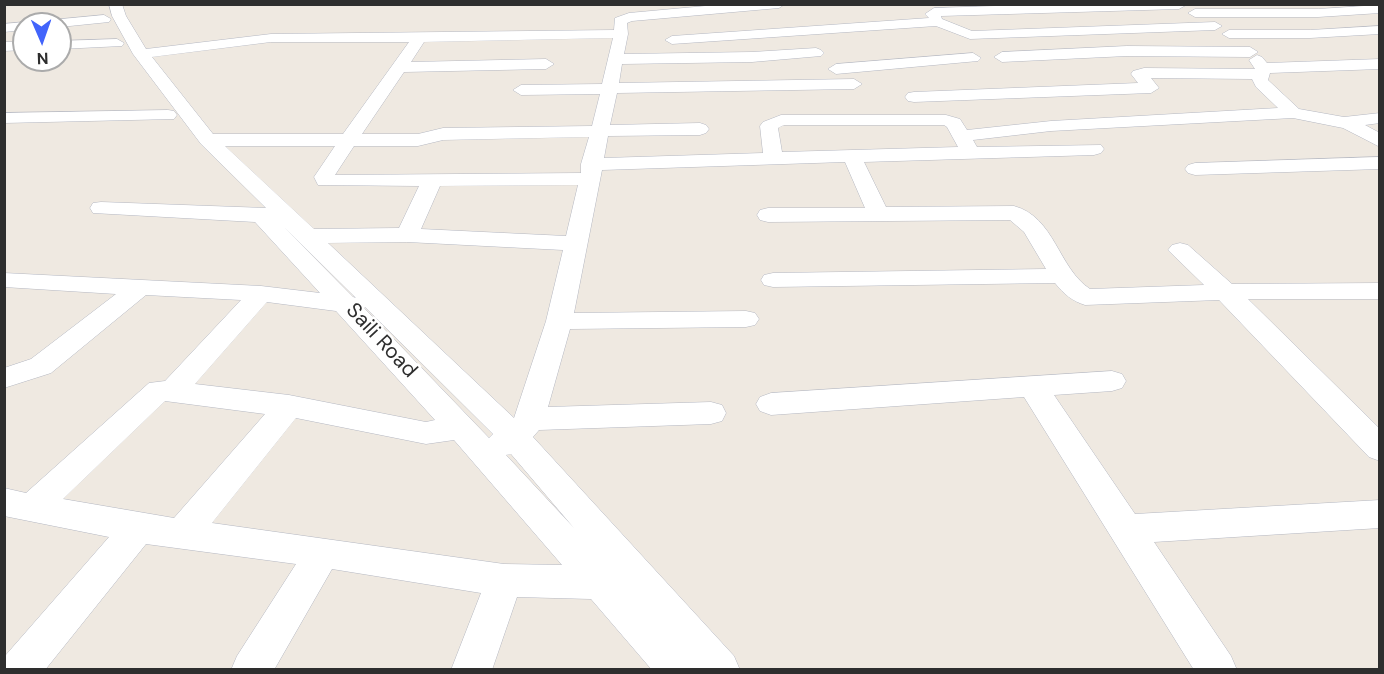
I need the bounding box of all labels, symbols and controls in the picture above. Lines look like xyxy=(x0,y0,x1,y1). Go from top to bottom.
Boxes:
north arrow xyxy=(12,12,72,72)
text: N xyxy=(36,48,49,69)
street label: Saili Road xyxy=(340,298,422,384)

